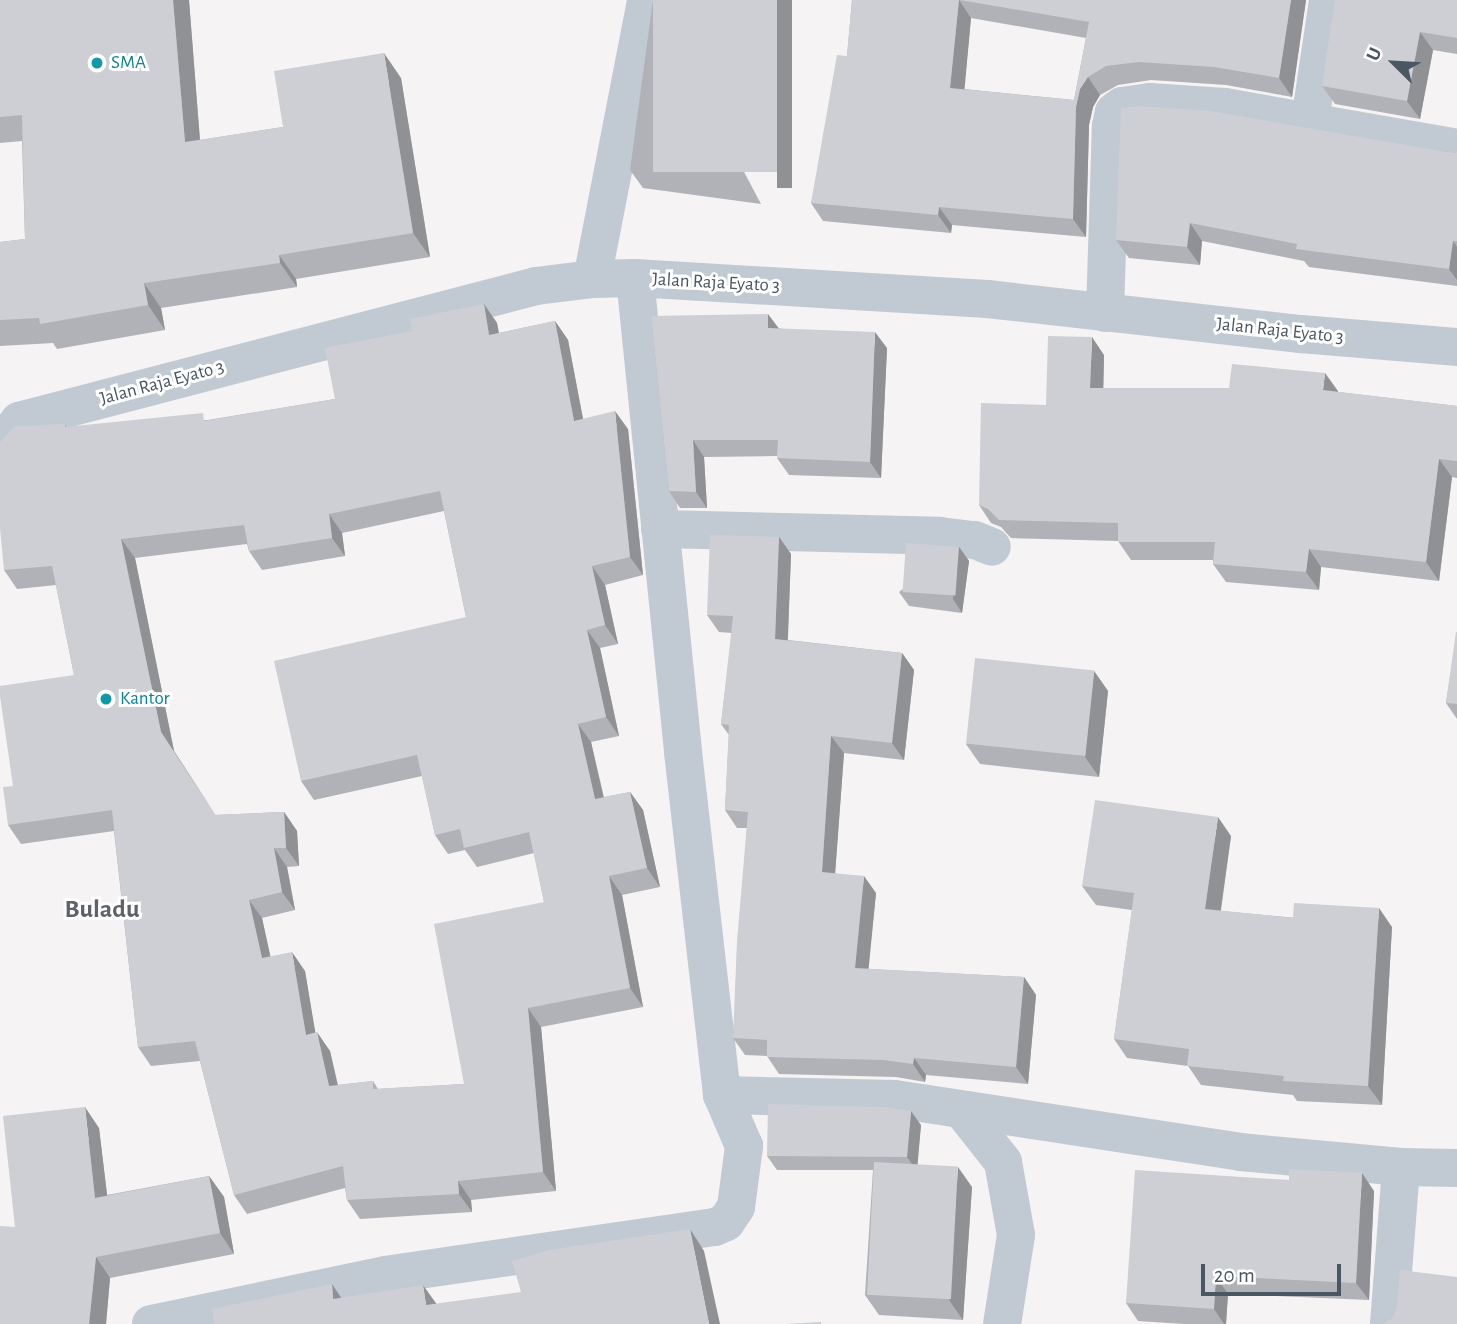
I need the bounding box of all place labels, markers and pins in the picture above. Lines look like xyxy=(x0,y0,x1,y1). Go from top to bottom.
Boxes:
place label: SMA xyxy=(111,52,146,74)
marker: SMA xyxy=(89,55,105,71)
place label: Kantor xyxy=(120,688,170,710)
marker: Kantor xyxy=(98,691,114,707)

